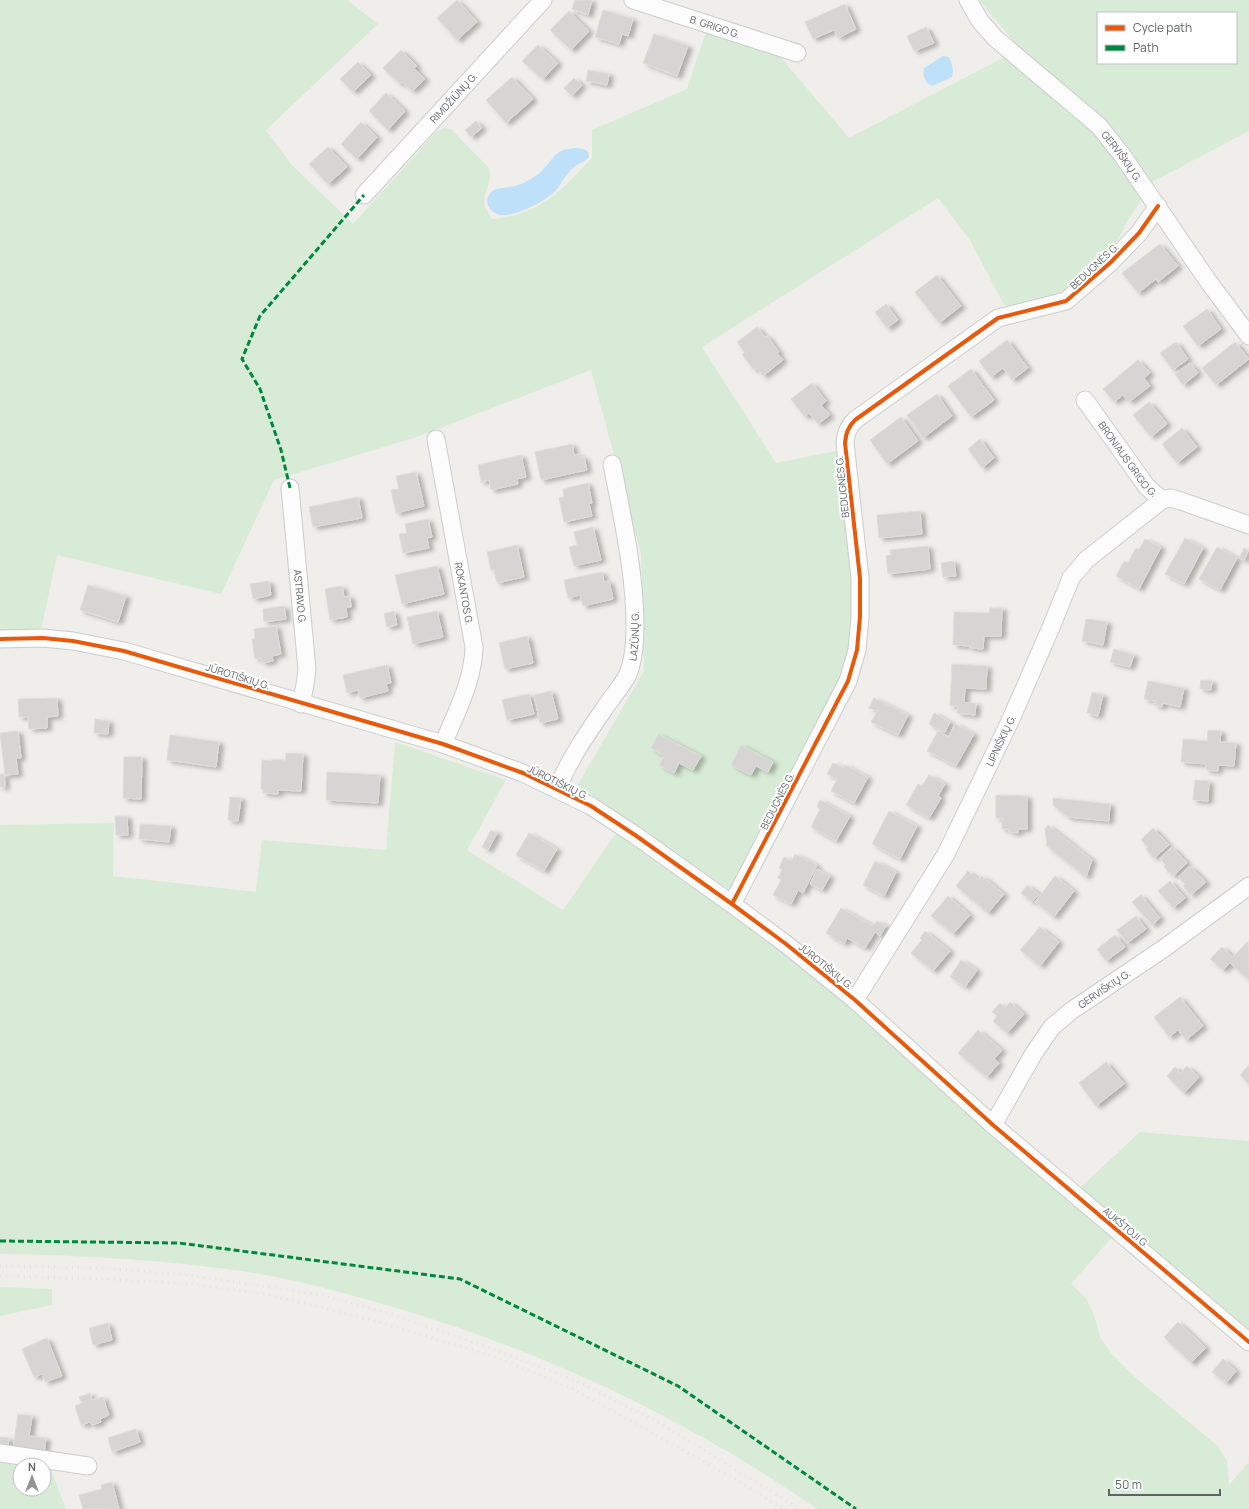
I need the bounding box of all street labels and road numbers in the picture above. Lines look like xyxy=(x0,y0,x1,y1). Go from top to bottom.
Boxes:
street label: B. GRIGO G. xyxy=(688,12,742,41)
street label: RIMDŽIŪNŲ G. xyxy=(426,69,480,126)
street label: GERVIŠKIŲ G. xyxy=(1098,128,1145,184)
street label: BEDUGNĖS G. xyxy=(1066,240,1122,292)
street label: BRONIAUS GRIGO G. xyxy=(1095,418,1160,500)
street label: BEDUGNĖS G. xyxy=(832,455,852,519)
street label: ROKANTOS G. xyxy=(452,561,477,626)
street label: ASTRAVO G. xyxy=(291,569,310,624)
street label: LAZŪNŲ G. xyxy=(625,611,642,662)
street label: JŪROTIŠKIŲ G. xyxy=(204,660,272,692)
street label: LIPNIŠKIŲ G. xyxy=(982,713,1019,768)
street label: JŪROTIŠKIŲ G. xyxy=(525,761,591,803)
street label: BEDUGNĖS G. xyxy=(757,770,797,832)
street label: JŪROTIŠKIŲ G. xyxy=(796,940,856,992)
street label: GERVIŠKIŲ G. xyxy=(1075,966,1133,1011)
street label: AUKŠTOJI G. xyxy=(1100,1204,1152,1250)

